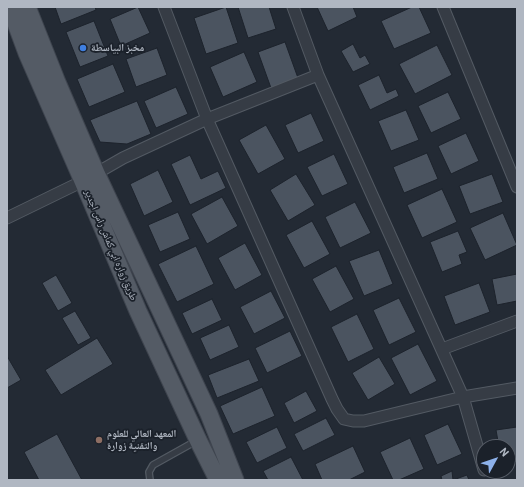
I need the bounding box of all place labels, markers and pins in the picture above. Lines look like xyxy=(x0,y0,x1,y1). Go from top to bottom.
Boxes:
place label: مخبز البياسطة xyxy=(91,42,144,54)
marker: مخبز البياسطة xyxy=(78,43,88,53)
place label: المعهد العالي للعلوم والتقنية زوارة xyxy=(107,428,176,452)
marker: المعهد العالي للعلوم والتقنية زوارة xyxy=(94,435,104,445)

